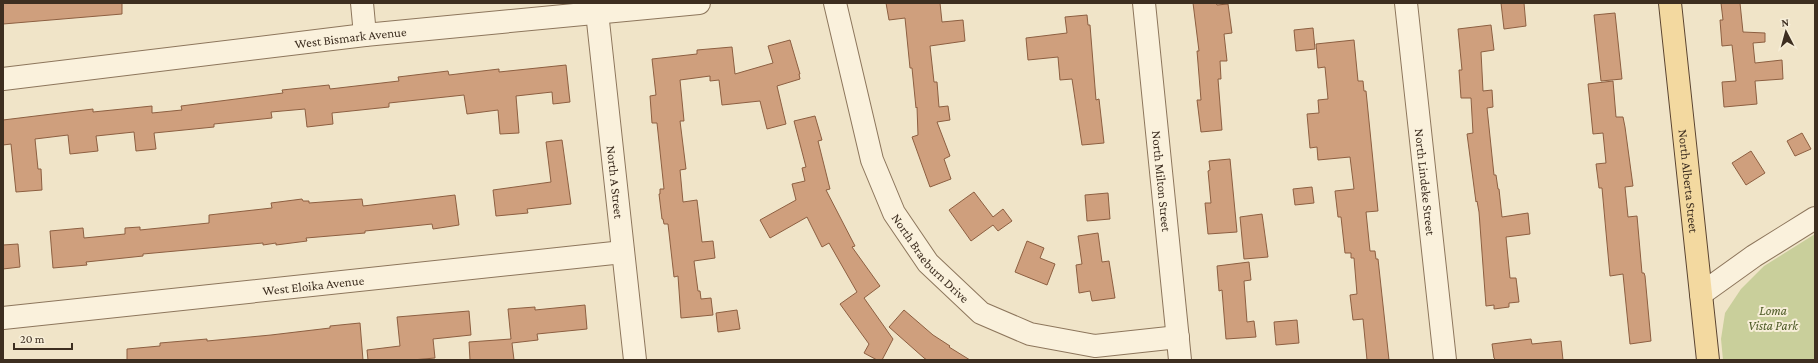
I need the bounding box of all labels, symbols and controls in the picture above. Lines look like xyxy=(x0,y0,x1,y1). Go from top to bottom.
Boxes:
north arrow xyxy=(1766,12,1806,52)
text: N xyxy=(1781,16,1790,28)
street label: West Bismark Avenue xyxy=(294,24,407,51)
street label: North Lindeke Street xyxy=(1412,128,1439,237)
street label: North Alberta Street xyxy=(1676,128,1702,234)
street label: North Milton Street xyxy=(1149,130,1175,233)
street label: North A Street xyxy=(604,145,627,220)
street label: North Braeburn Drive xyxy=(889,211,973,306)
street label: West Eloika Avenue xyxy=(262,272,365,298)
park label: Loma Vista Park xyxy=(1748,303,1799,333)
scale bar xyxy=(14,325,72,351)
text: 20 m xyxy=(20,332,45,346)

